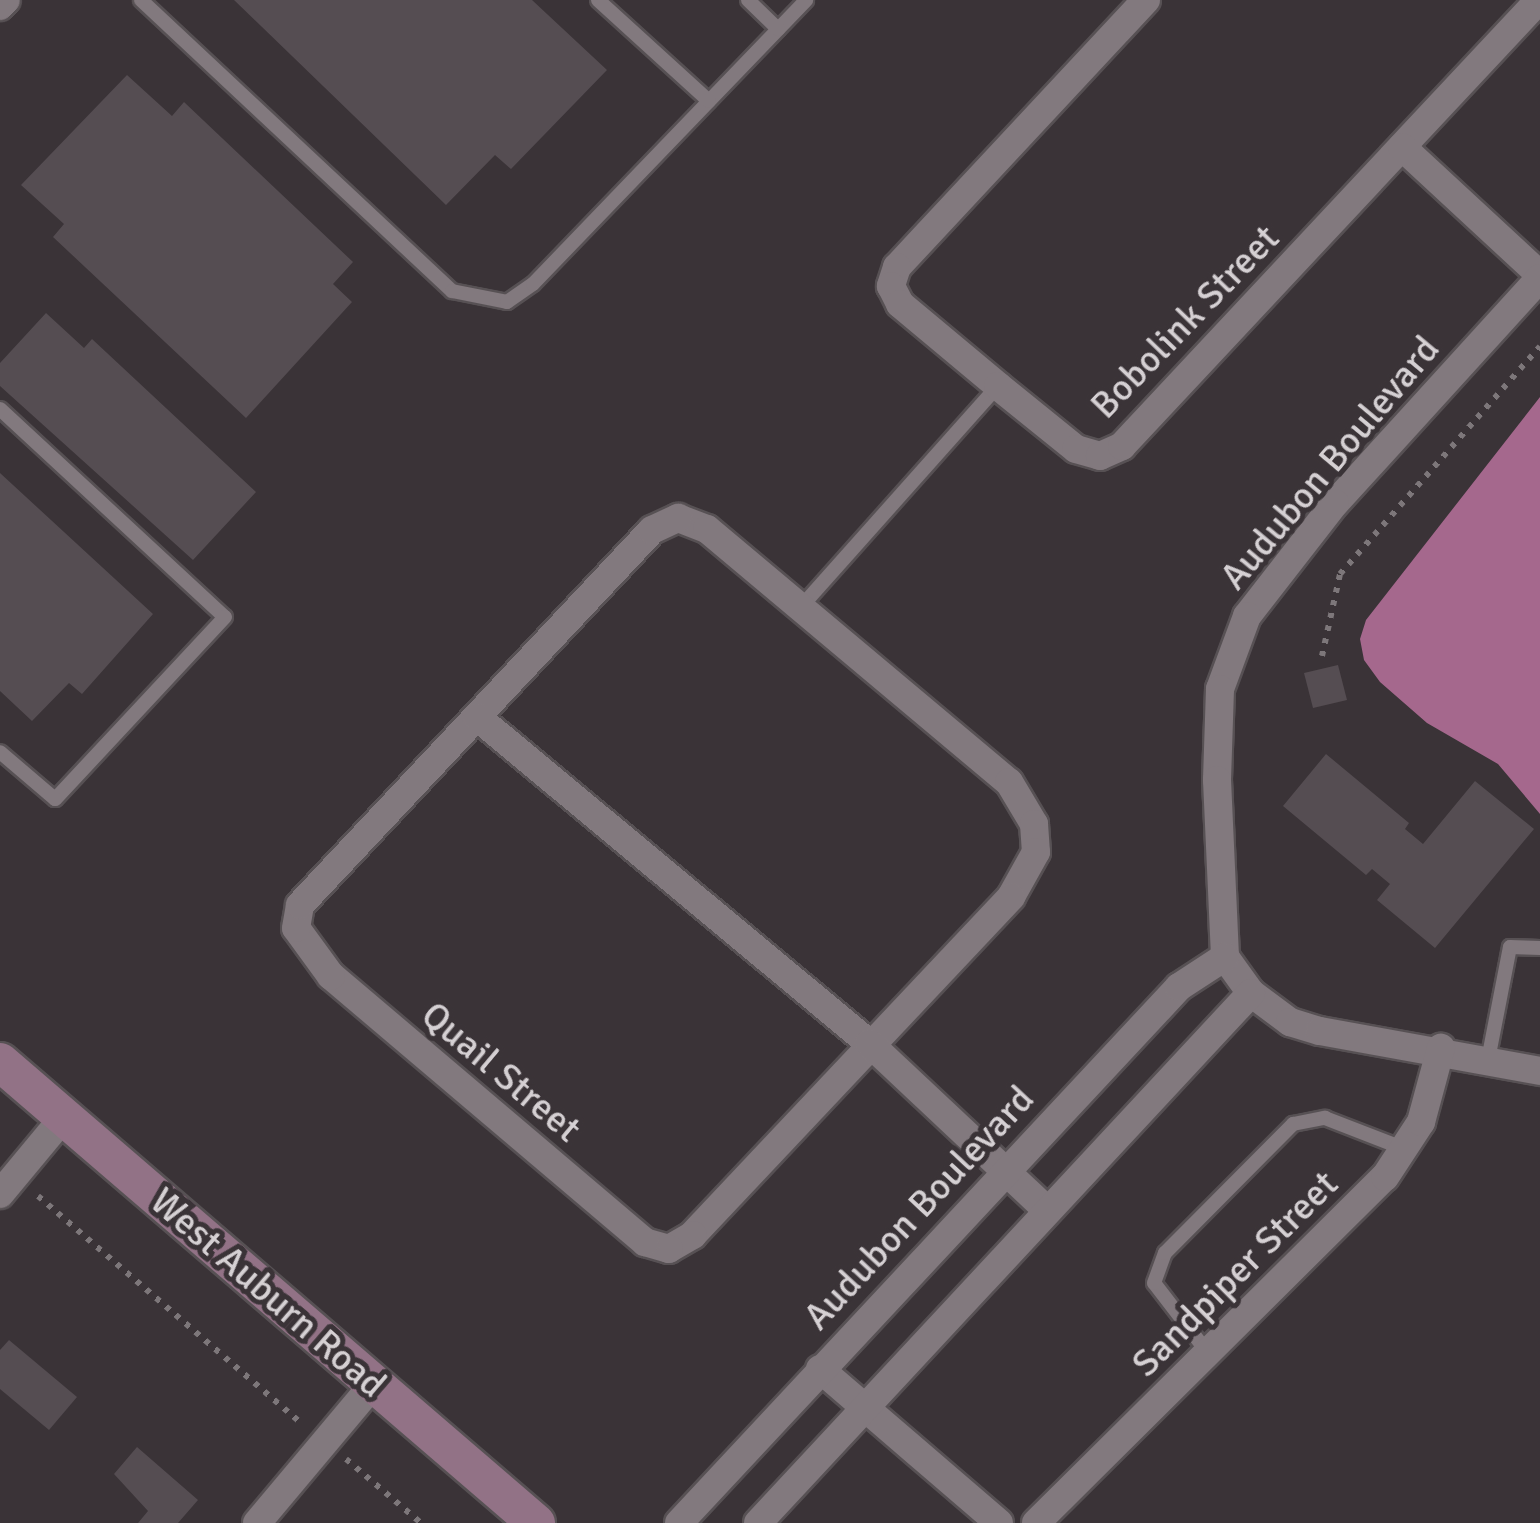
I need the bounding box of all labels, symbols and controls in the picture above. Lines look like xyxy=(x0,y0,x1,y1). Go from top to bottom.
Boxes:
street label: Bobolink Street xyxy=(1081,216,1289,428)
street label: Audubon Boulevard xyxy=(1211,327,1449,599)
street label: Quail Street xyxy=(412,992,590,1152)
street label: Audubon Boulevard xyxy=(794,1077,1044,1339)
street label: Sandpiper Street xyxy=(1123,1162,1347,1386)
street label: West Auburn Road xyxy=(141,1178,395,1408)

